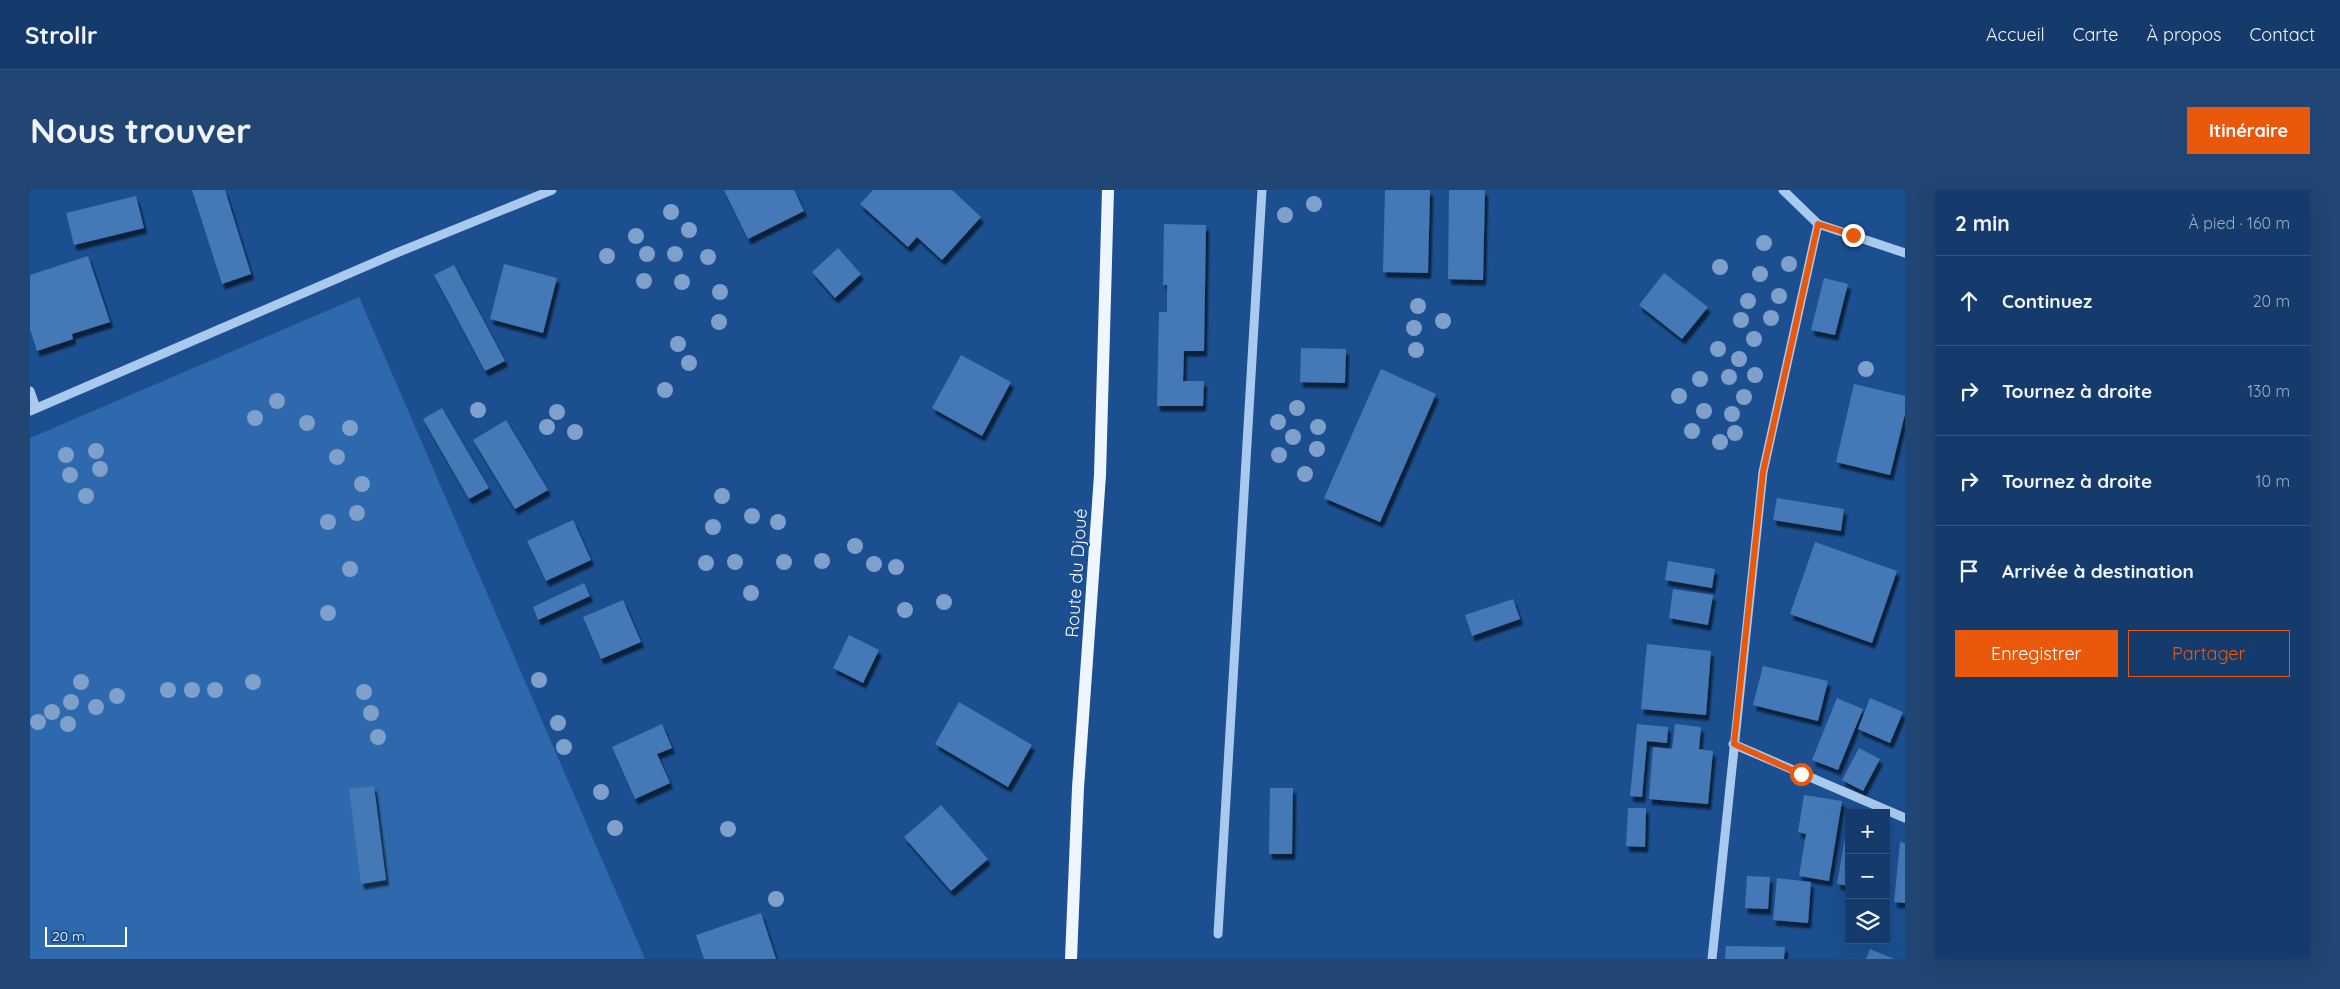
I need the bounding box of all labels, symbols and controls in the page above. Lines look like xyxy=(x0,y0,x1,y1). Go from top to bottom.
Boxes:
text: Strollr xyxy=(25,20,97,50)
text: Accueil xyxy=(1986,23,2045,46)
text: Carte xyxy=(2073,23,2118,46)
text: À propos xyxy=(2146,23,2222,46)
text: Contact xyxy=(2250,23,2315,46)
button: Itinéraire xyxy=(2187,107,2310,154)
text: Nous trouver xyxy=(30,108,251,152)
text: 2 min xyxy=(1955,210,2010,236)
text: À pied · 160 m xyxy=(2189,213,2290,233)
route end xyxy=(1842,224,1865,247)
icon: ahead xyxy=(1955,287,1983,315)
text: Continuez xyxy=(2002,289,2092,313)
text: 20 m xyxy=(2253,291,2290,311)
icon: right xyxy=(1955,377,1983,405)
text: Tournez à droite xyxy=(2002,379,2152,403)
text: 130 m xyxy=(2247,381,2290,401)
icon: right xyxy=(1955,467,1983,495)
text: Tournez à droite xyxy=(2002,469,2152,493)
text: 10 m xyxy=(2256,471,2290,491)
street label: Route du Djoué xyxy=(1060,508,1092,638)
icon: arrive xyxy=(1955,557,1983,585)
text: Arrivée à destination xyxy=(2002,559,2194,583)
button: Enregistrer xyxy=(1955,630,2118,677)
button: Partager xyxy=(2128,630,2290,677)
route start xyxy=(1790,763,1813,786)
map controls xyxy=(1845,809,1890,944)
button: + xyxy=(1845,809,1890,854)
button: − xyxy=(1845,854,1890,899)
button: layers xyxy=(1845,899,1890,944)
scale bar xyxy=(45,924,128,947)
text: 20 m xyxy=(52,927,85,945)

